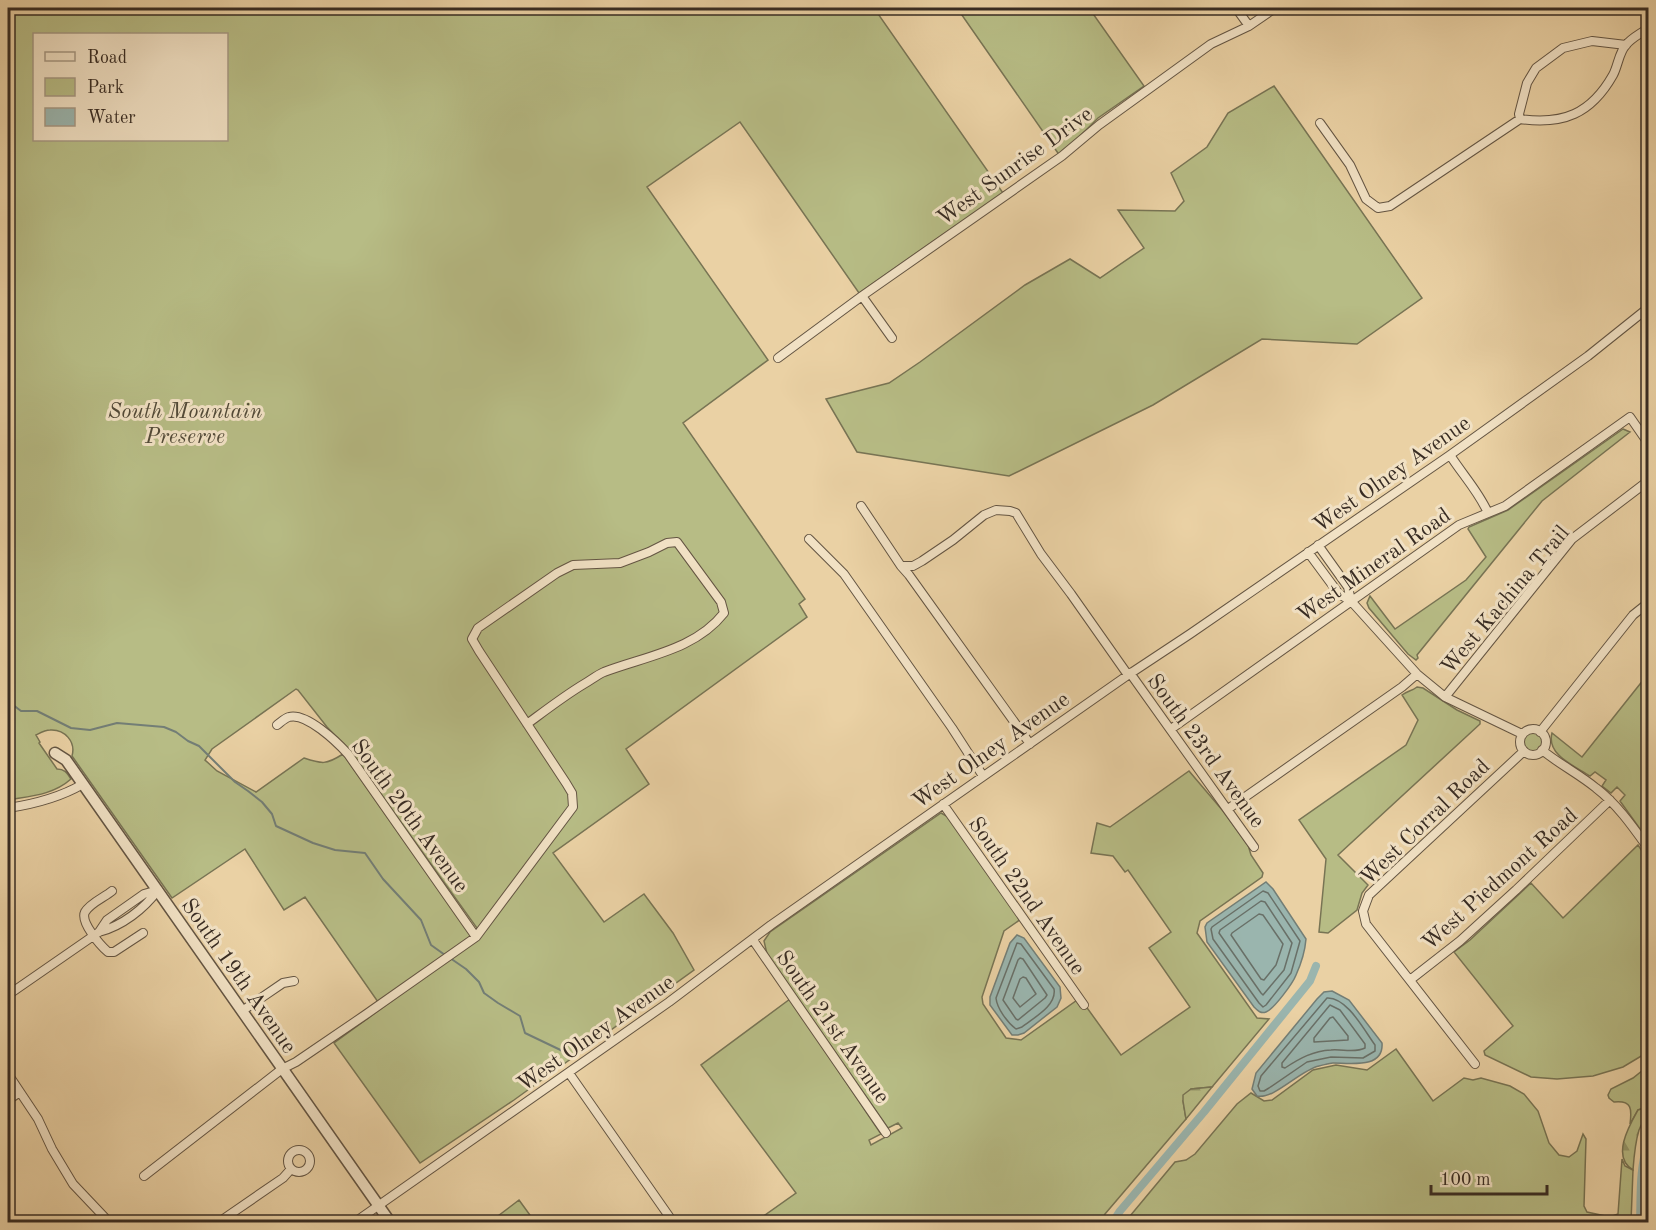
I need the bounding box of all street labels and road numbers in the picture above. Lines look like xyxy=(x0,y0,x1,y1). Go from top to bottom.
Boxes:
street label: West Sunrise Drive xyxy=(934,103,1097,230)
street label: West Olney Avenue xyxy=(1310,412,1475,537)
street label: West Mineral Road xyxy=(1293,504,1455,627)
street label: West Kachina Trail xyxy=(1437,522,1574,679)
street label: South 23rd Avenue xyxy=(1142,670,1268,832)
street label: West Olney Avenue xyxy=(909,688,1074,813)
street label: South 20th Avenue xyxy=(347,736,472,897)
street label: West Corral Road xyxy=(1356,755,1494,890)
street label: West Piedmont Road xyxy=(1418,804,1582,955)
street label: South 22nd Avenue xyxy=(964,813,1089,979)
street label: South 19th Avenue xyxy=(177,895,300,1058)
street label: South 21st Avenue xyxy=(771,947,893,1108)
street label: West Olney Avenue xyxy=(514,971,679,1096)

